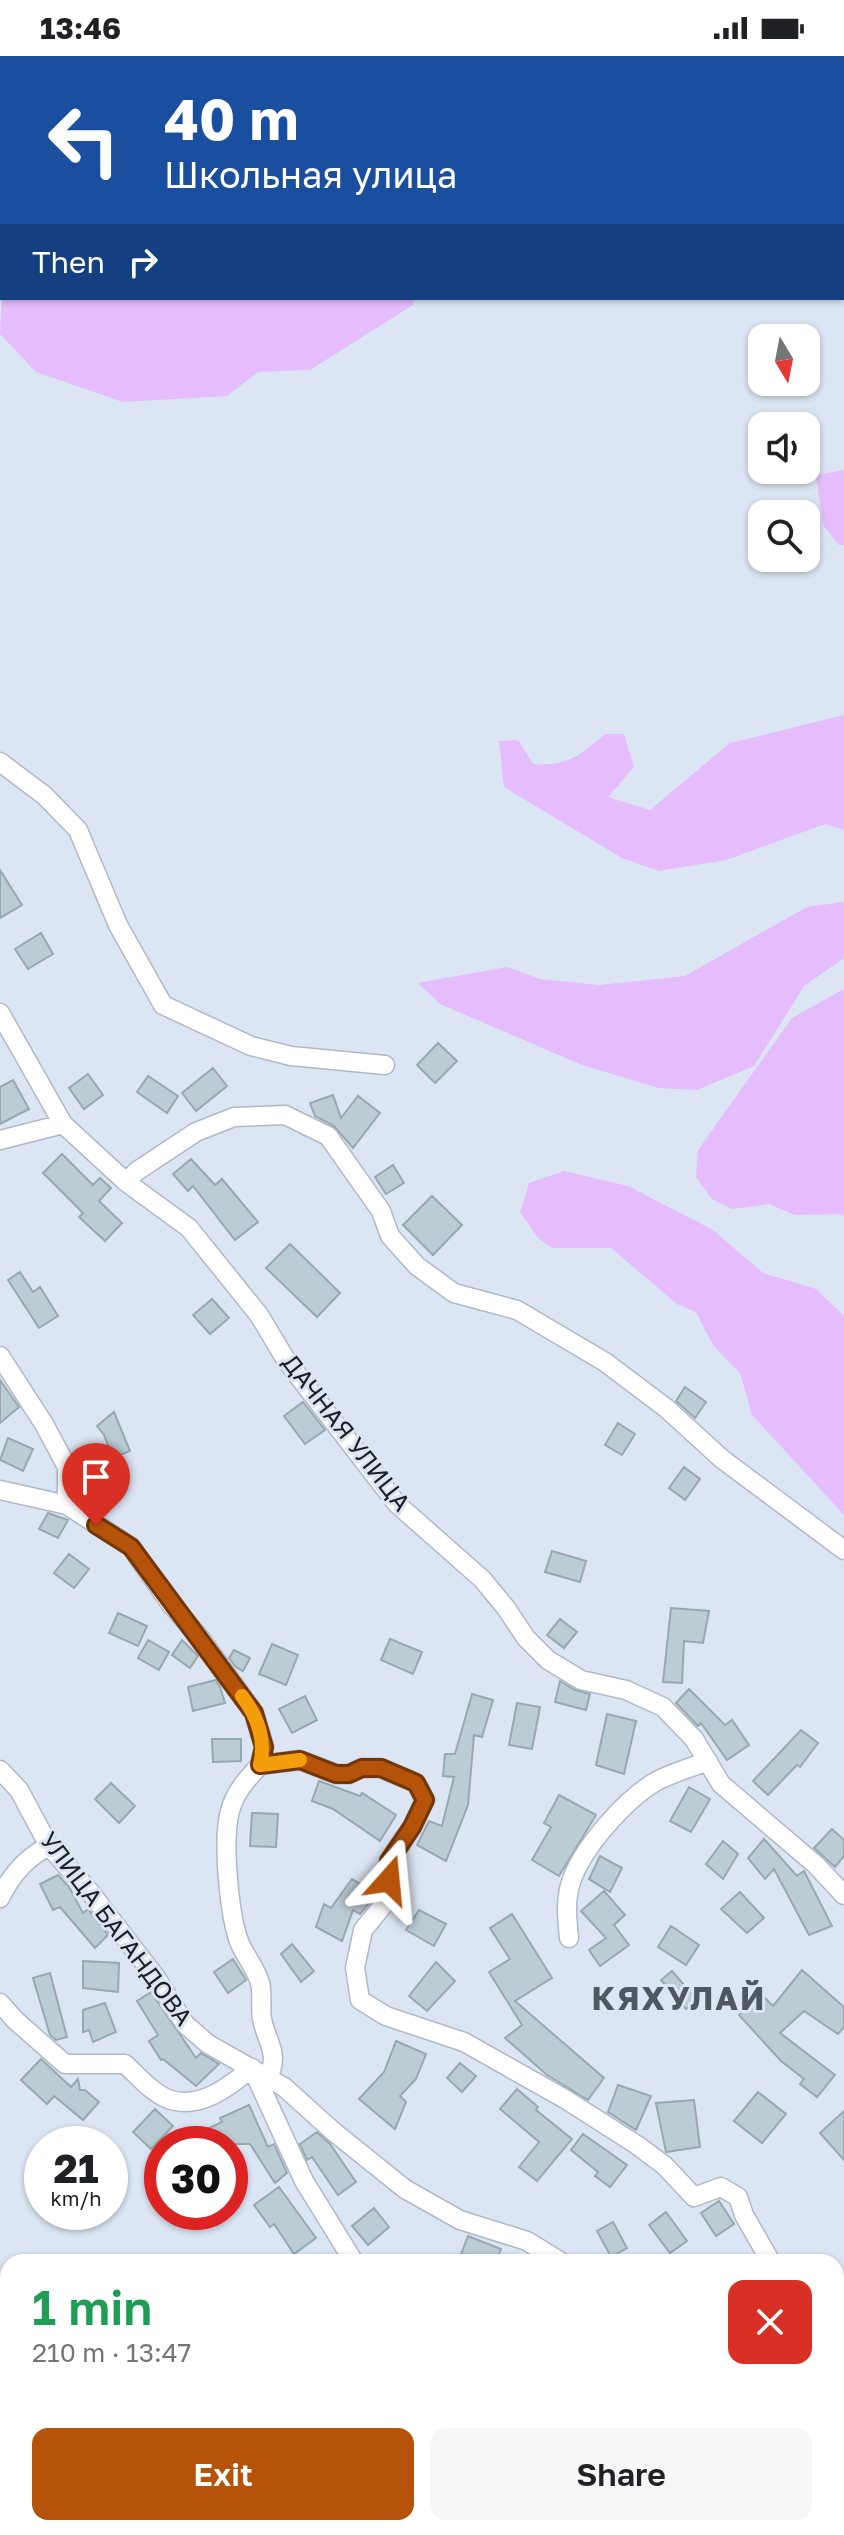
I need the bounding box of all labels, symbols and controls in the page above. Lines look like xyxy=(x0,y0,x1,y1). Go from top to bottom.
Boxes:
text: 13:46 xyxy=(40,10,121,46)
text: 40 m xyxy=(164,85,298,152)
icon: left xyxy=(32,88,136,192)
text: Школьная улица xyxy=(164,153,457,196)
icon: right xyxy=(121,240,165,284)
text: Then xyxy=(32,244,105,280)
north arrow xyxy=(748,324,820,396)
map controls xyxy=(748,324,820,572)
button: sound xyxy=(748,412,820,484)
button: search xyxy=(748,500,820,572)
street label: ДАЧНАЯ УЛИЦА xyxy=(277,1348,417,1516)
pin xyxy=(62,1443,130,1525)
icon: arrive xyxy=(74,1455,118,1499)
street label: УЛИЦА БАГАНДОВА xyxy=(35,1826,199,2031)
position arrow xyxy=(347,1838,431,1922)
district label: КЯХУЛАЙ xyxy=(592,1979,766,2017)
speed limit sign: 30 xyxy=(144,2126,248,2230)
text: 21 xyxy=(54,2144,99,2192)
text: km/h xyxy=(51,2186,101,2210)
text: 1 min xyxy=(32,2278,152,2336)
button: close xyxy=(728,2280,812,2364)
text: 210 m · 13:47 xyxy=(32,2337,191,2368)
button: Exit xyxy=(32,2428,414,2520)
button: Share xyxy=(430,2428,812,2520)

